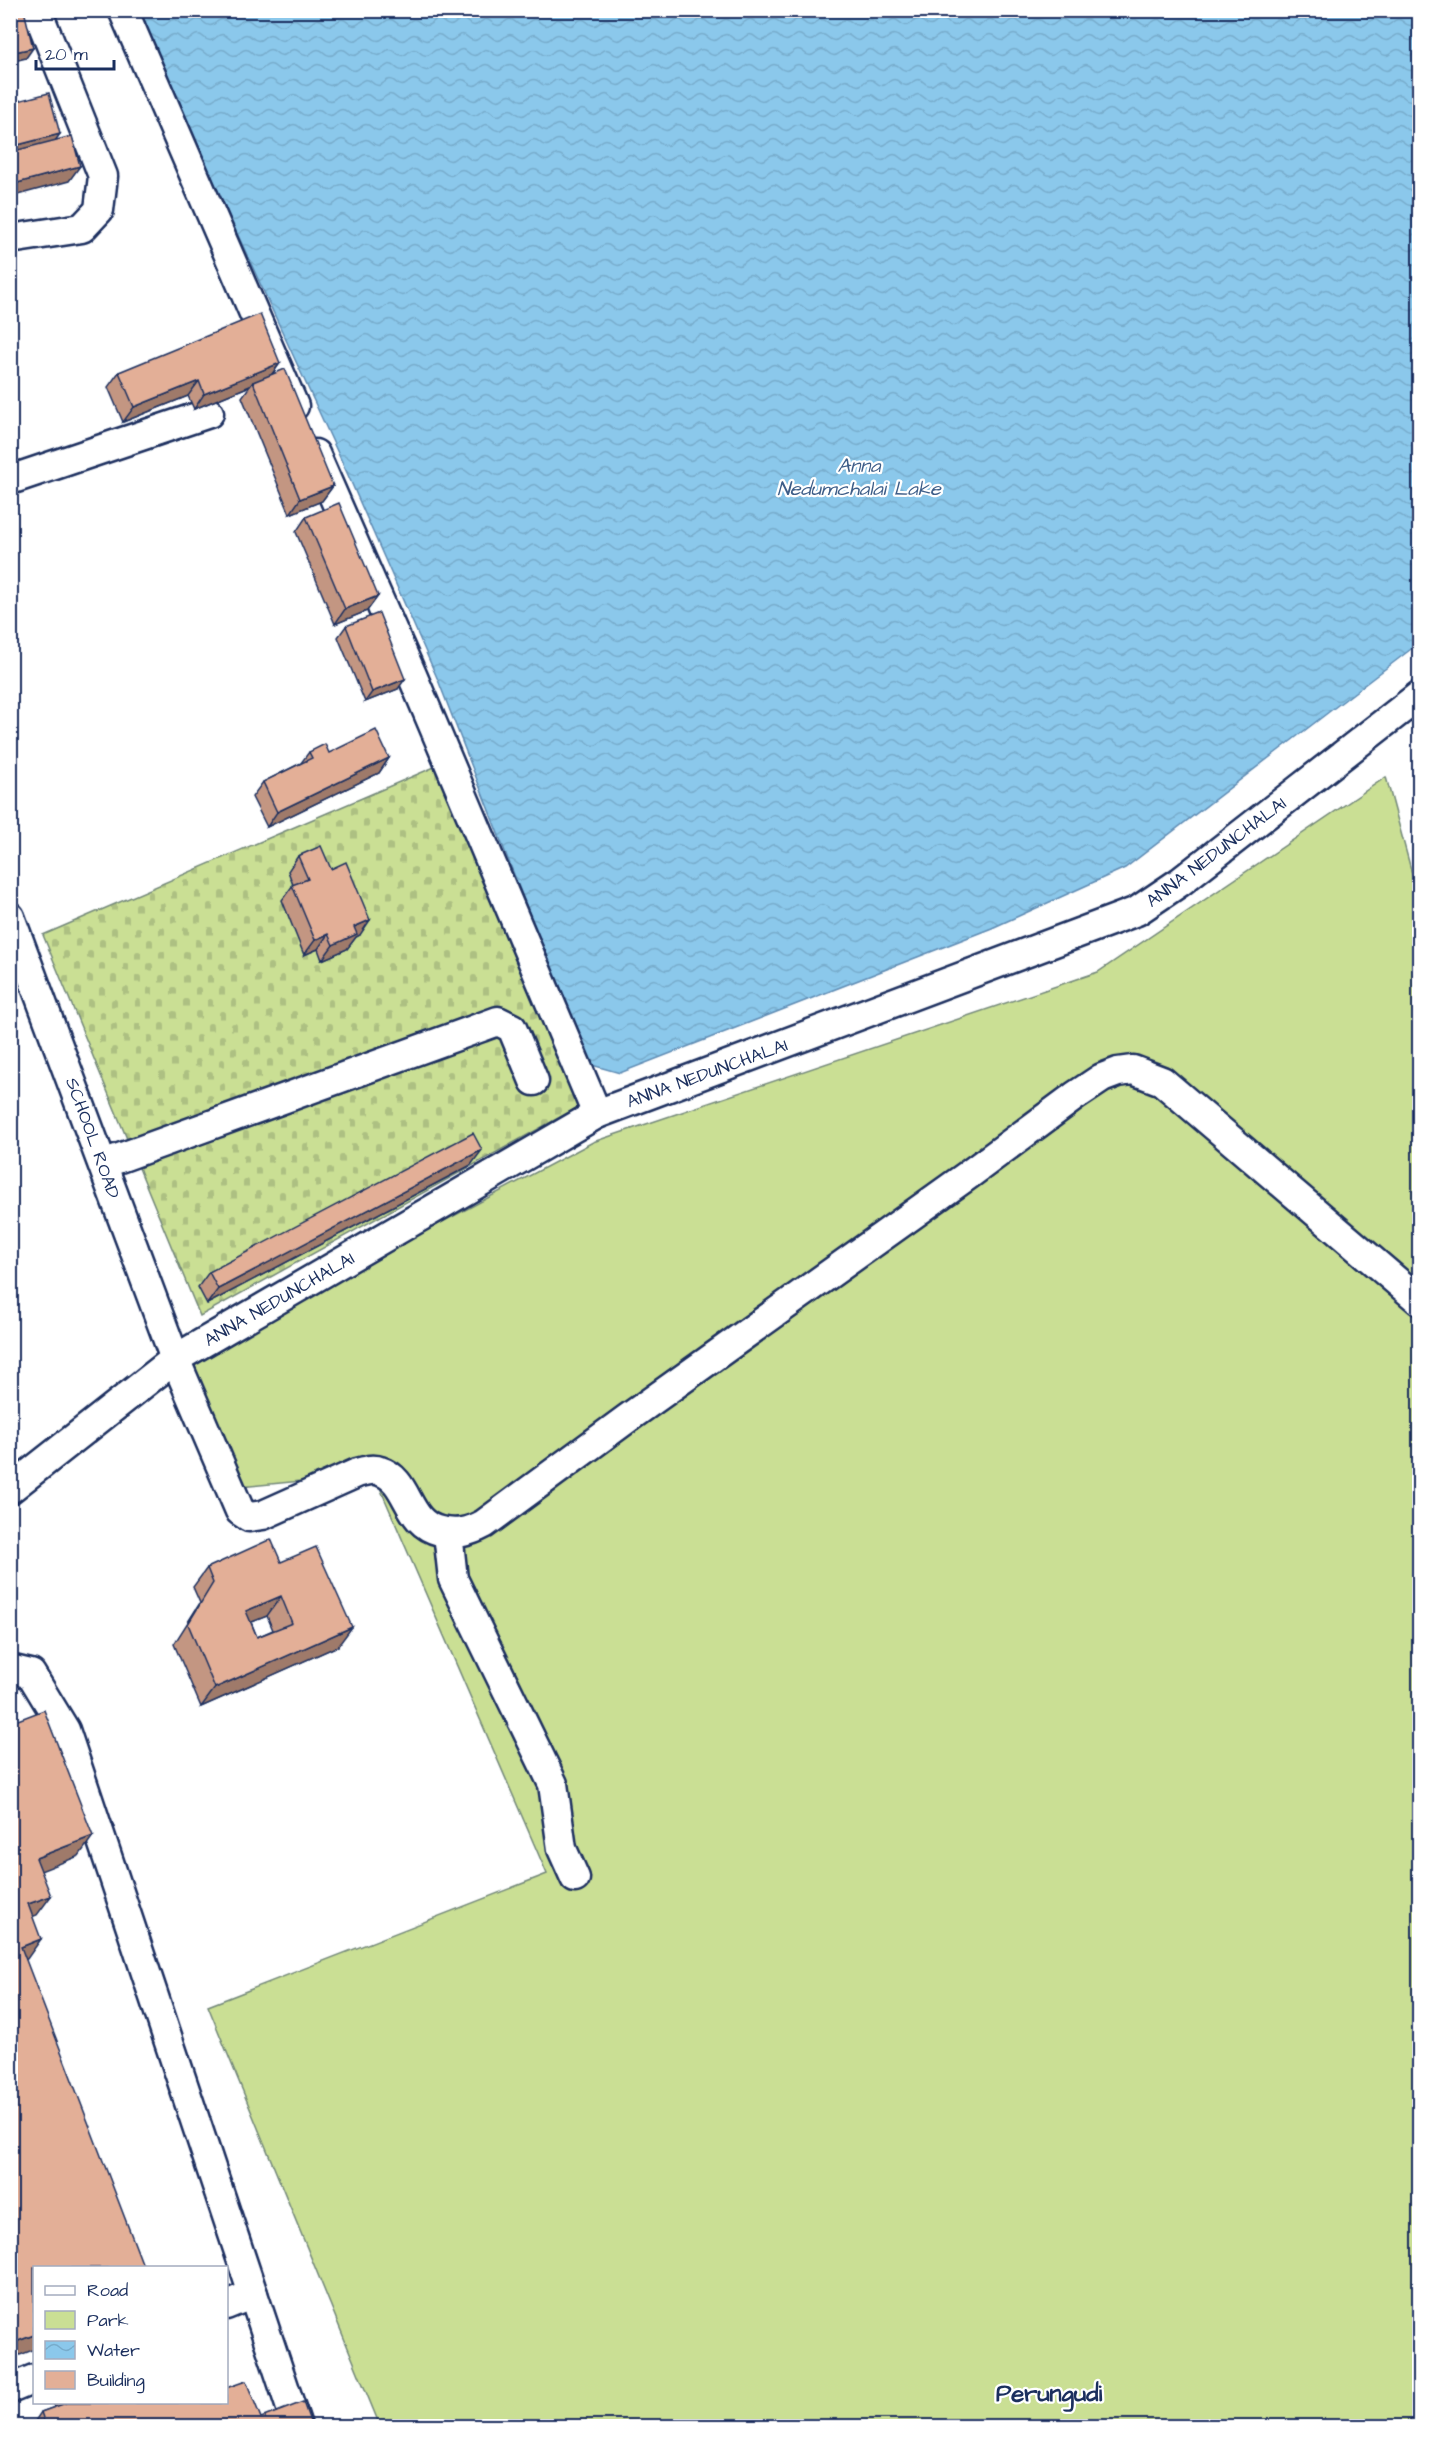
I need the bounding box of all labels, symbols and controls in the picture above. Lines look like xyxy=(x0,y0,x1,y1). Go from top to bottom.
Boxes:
scale bar xyxy=(36,33,114,71)
text: 20 m xyxy=(45,42,88,67)
water label: Anna Nedumchalai Lake xyxy=(777,452,942,503)
street label: ANNA NEDUNCHALAI xyxy=(1141,791,1292,913)
street label: ANNA NEDUNCHALAI xyxy=(623,1033,791,1114)
street label: SCHOOL ROAD xyxy=(59,1074,126,1202)
street label: ANNA NEDUNCHALAI xyxy=(200,1246,359,1353)
legend xyxy=(33,2266,228,2404)
text: Road xyxy=(87,2278,128,2303)
text: Park xyxy=(87,2308,129,2333)
text: Water xyxy=(87,2338,140,2363)
text: Building xyxy=(87,2368,145,2394)
district label: Perungudi xyxy=(996,2377,1102,2412)

